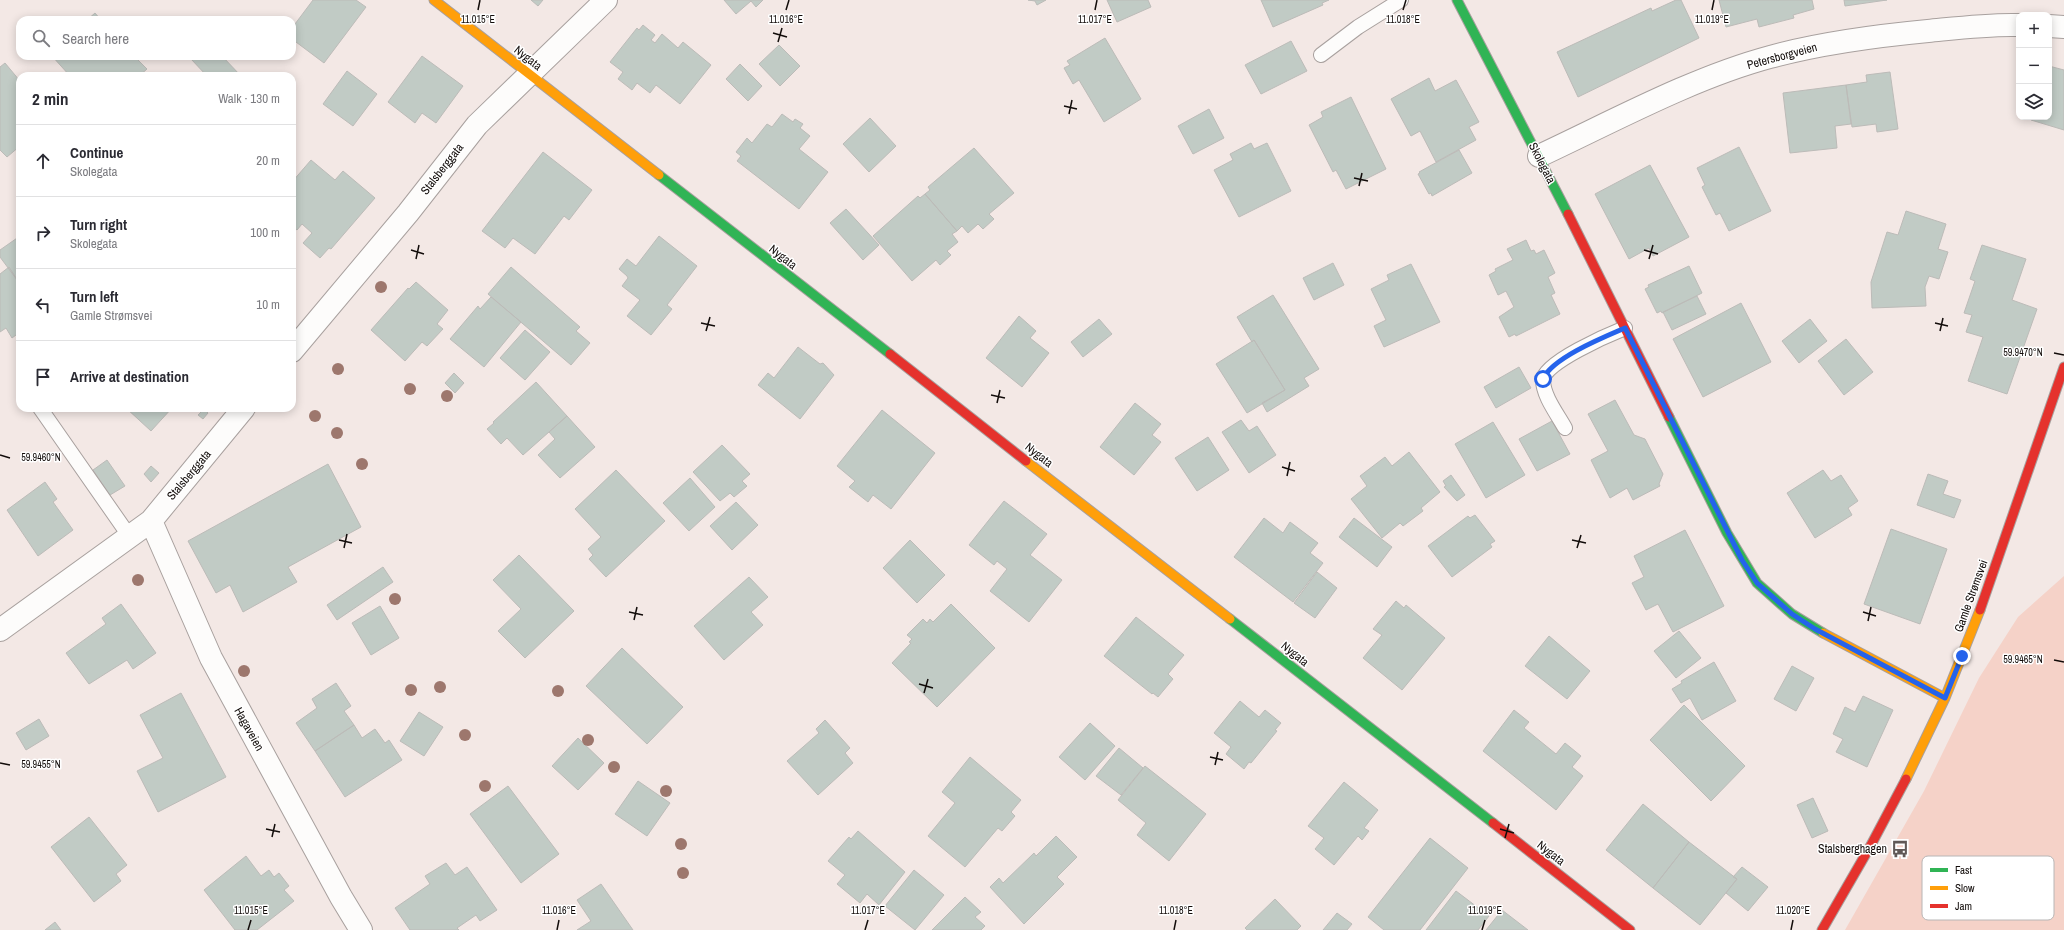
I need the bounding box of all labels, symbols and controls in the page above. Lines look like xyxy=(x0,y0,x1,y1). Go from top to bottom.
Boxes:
map controls xyxy=(2016,12,2052,120)
button: + xyxy=(2016,12,2052,48)
text: 11.015°E xyxy=(461,13,495,26)
text: 11.016°E xyxy=(769,13,803,26)
text: 11.017°E xyxy=(1078,13,1112,26)
text: 11.018°E xyxy=(1386,13,1420,26)
text: 11.019°E xyxy=(1695,13,1729,26)
search box xyxy=(16,16,296,60)
icon: search xyxy=(30,27,52,49)
text: Search here xyxy=(62,28,129,49)
street label: Petersborgveien xyxy=(1745,39,1819,73)
street label: Nygata xyxy=(511,42,546,74)
button: − xyxy=(2016,48,2052,84)
button: layers xyxy=(2016,84,2052,120)
text: 2 min xyxy=(32,87,68,110)
text: Walk · 130 m xyxy=(218,90,280,107)
street label: Stalsberggata xyxy=(417,140,467,198)
street label: Skolegata xyxy=(1525,140,1559,187)
text: Continue xyxy=(70,142,123,163)
icon: ahead xyxy=(32,150,54,172)
text: 20 m xyxy=(256,152,280,169)
text: Skolegata xyxy=(70,163,117,180)
text: Turn right xyxy=(70,214,127,235)
icon: right xyxy=(32,222,54,244)
text: 100 m xyxy=(250,224,280,241)
text: Skolegata xyxy=(70,235,117,252)
street label: Nygata xyxy=(766,241,801,273)
text: Turn left xyxy=(70,286,118,307)
icon: left xyxy=(32,294,54,316)
text: 10 m xyxy=(256,296,280,313)
text: Gamle Strømsvei xyxy=(70,307,152,324)
text: 59.9470°N xyxy=(2003,346,2043,359)
icon: arrive xyxy=(32,366,54,388)
text: Arrive at destination xyxy=(70,366,189,387)
route start xyxy=(1534,370,1552,388)
street label: Nygata xyxy=(1022,439,1057,471)
street label: Stalsberggata xyxy=(163,446,215,503)
text: 59.9460°N xyxy=(21,451,61,464)
street label: Gamle Strømsvei xyxy=(1950,558,1992,634)
street label: Nygata xyxy=(1278,638,1313,670)
route end xyxy=(1953,647,1971,665)
text: 59.9465°N xyxy=(2003,653,2043,666)
street label: Hagaveien xyxy=(230,704,268,754)
text: 59.9455°N xyxy=(21,758,61,771)
street label: Nygata xyxy=(1534,837,1569,869)
bus stop icon: Stalsberghagen xyxy=(1890,839,1910,859)
place label: Stalsberghagen xyxy=(1818,841,1887,857)
legend xyxy=(1922,856,2054,920)
text: Fast xyxy=(1955,863,1973,877)
text: Slow xyxy=(1955,881,1975,895)
text: Jam xyxy=(1955,899,1972,913)
text: 11.015°E xyxy=(234,904,268,917)
text: 11.016°E xyxy=(542,904,576,917)
text: 11.017°E xyxy=(851,904,885,917)
text: 11.018°E xyxy=(1159,904,1193,917)
text: 11.019°E xyxy=(1468,904,1502,917)
text: 11.020°E xyxy=(1776,904,1810,917)

